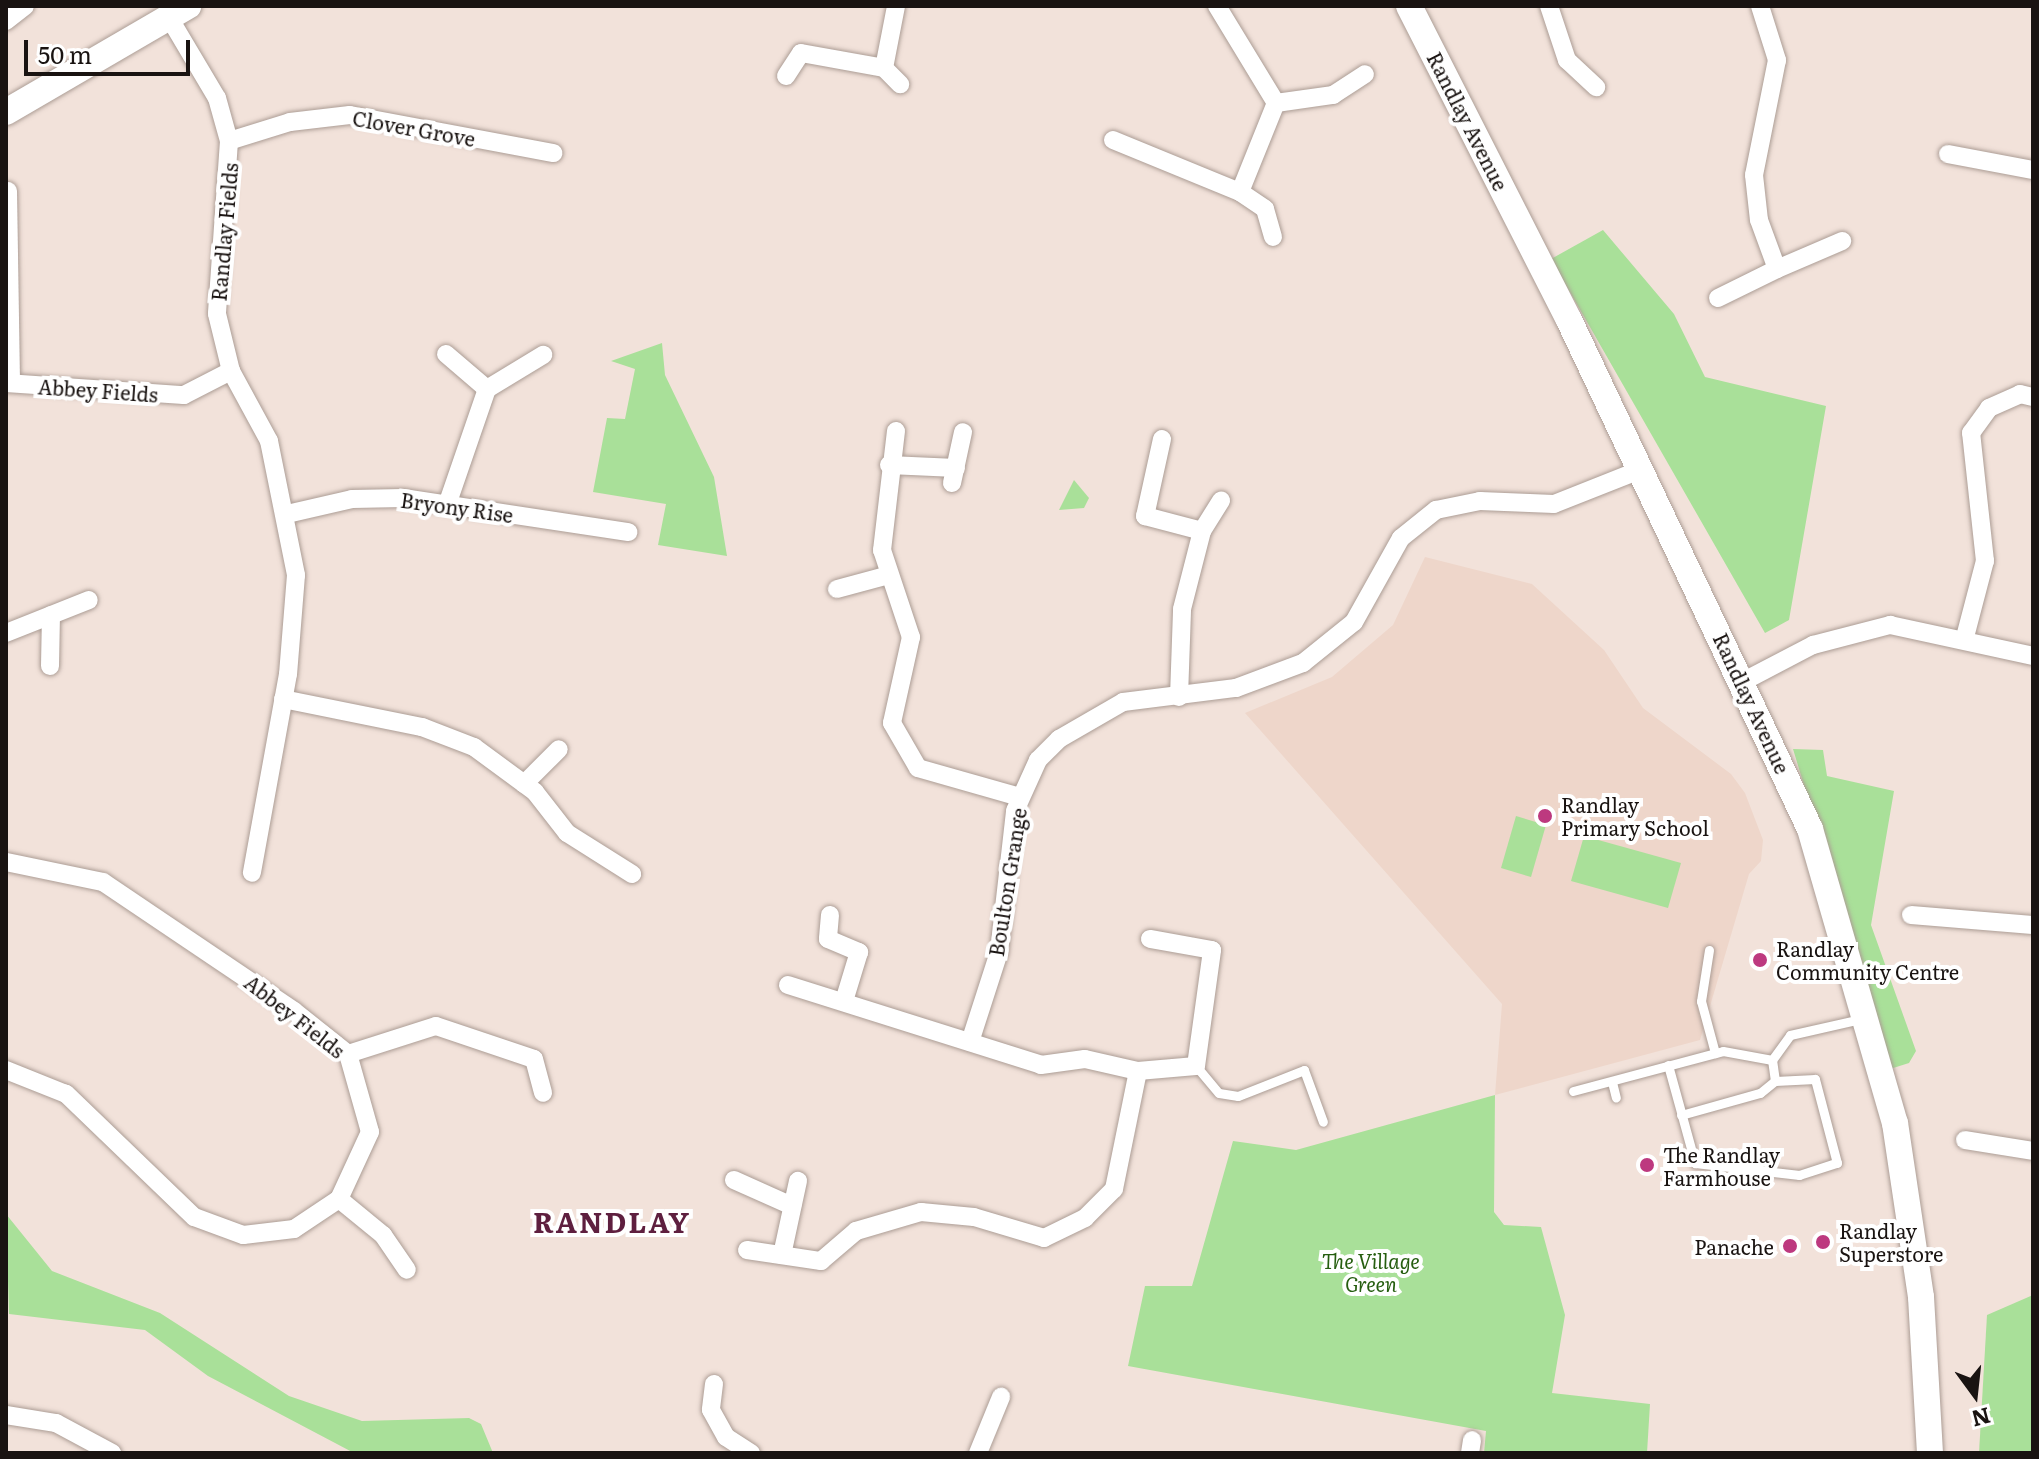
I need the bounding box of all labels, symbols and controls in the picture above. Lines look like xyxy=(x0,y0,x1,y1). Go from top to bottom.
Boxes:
scale bar xyxy=(28,24,194,74)
text: 50 m xyxy=(38,36,92,71)
street label: Randlay Avenue xyxy=(1423,48,1513,194)
street label: Clover Grove xyxy=(351,105,477,151)
street label: Randlay Fields xyxy=(206,162,242,302)
street label: Abbey Fields xyxy=(37,374,159,406)
street label: Bryony Rise xyxy=(399,487,515,527)
street label: Randlay Avenue xyxy=(1709,629,1795,777)
place label: Randlay Primary School xyxy=(1561,792,1709,839)
street label: Boulton Grange xyxy=(983,806,1031,958)
marker: Randlay Primary School xyxy=(1536,807,1554,825)
place label: Randlay Community Centre xyxy=(1776,936,1959,983)
marker: Randlay Community Centre xyxy=(1751,951,1769,969)
street label: Abbey Fields xyxy=(240,970,350,1062)
place label: The Randlay Farmhouse xyxy=(1663,1142,1780,1189)
marker: The Randlay Farmhouse xyxy=(1638,1156,1656,1174)
district label: RANDLAY xyxy=(533,1204,691,1238)
place label: Randlay Superstore xyxy=(1839,1218,1943,1265)
marker: Randlay Superstore xyxy=(1814,1233,1832,1251)
place label: Panache xyxy=(1694,1234,1774,1258)
marker: Panache xyxy=(1781,1237,1799,1255)
park label: The Village Green xyxy=(1322,1248,1420,1295)
north arrow xyxy=(1935,1355,2015,1435)
text: N xyxy=(1968,1400,1995,1437)

